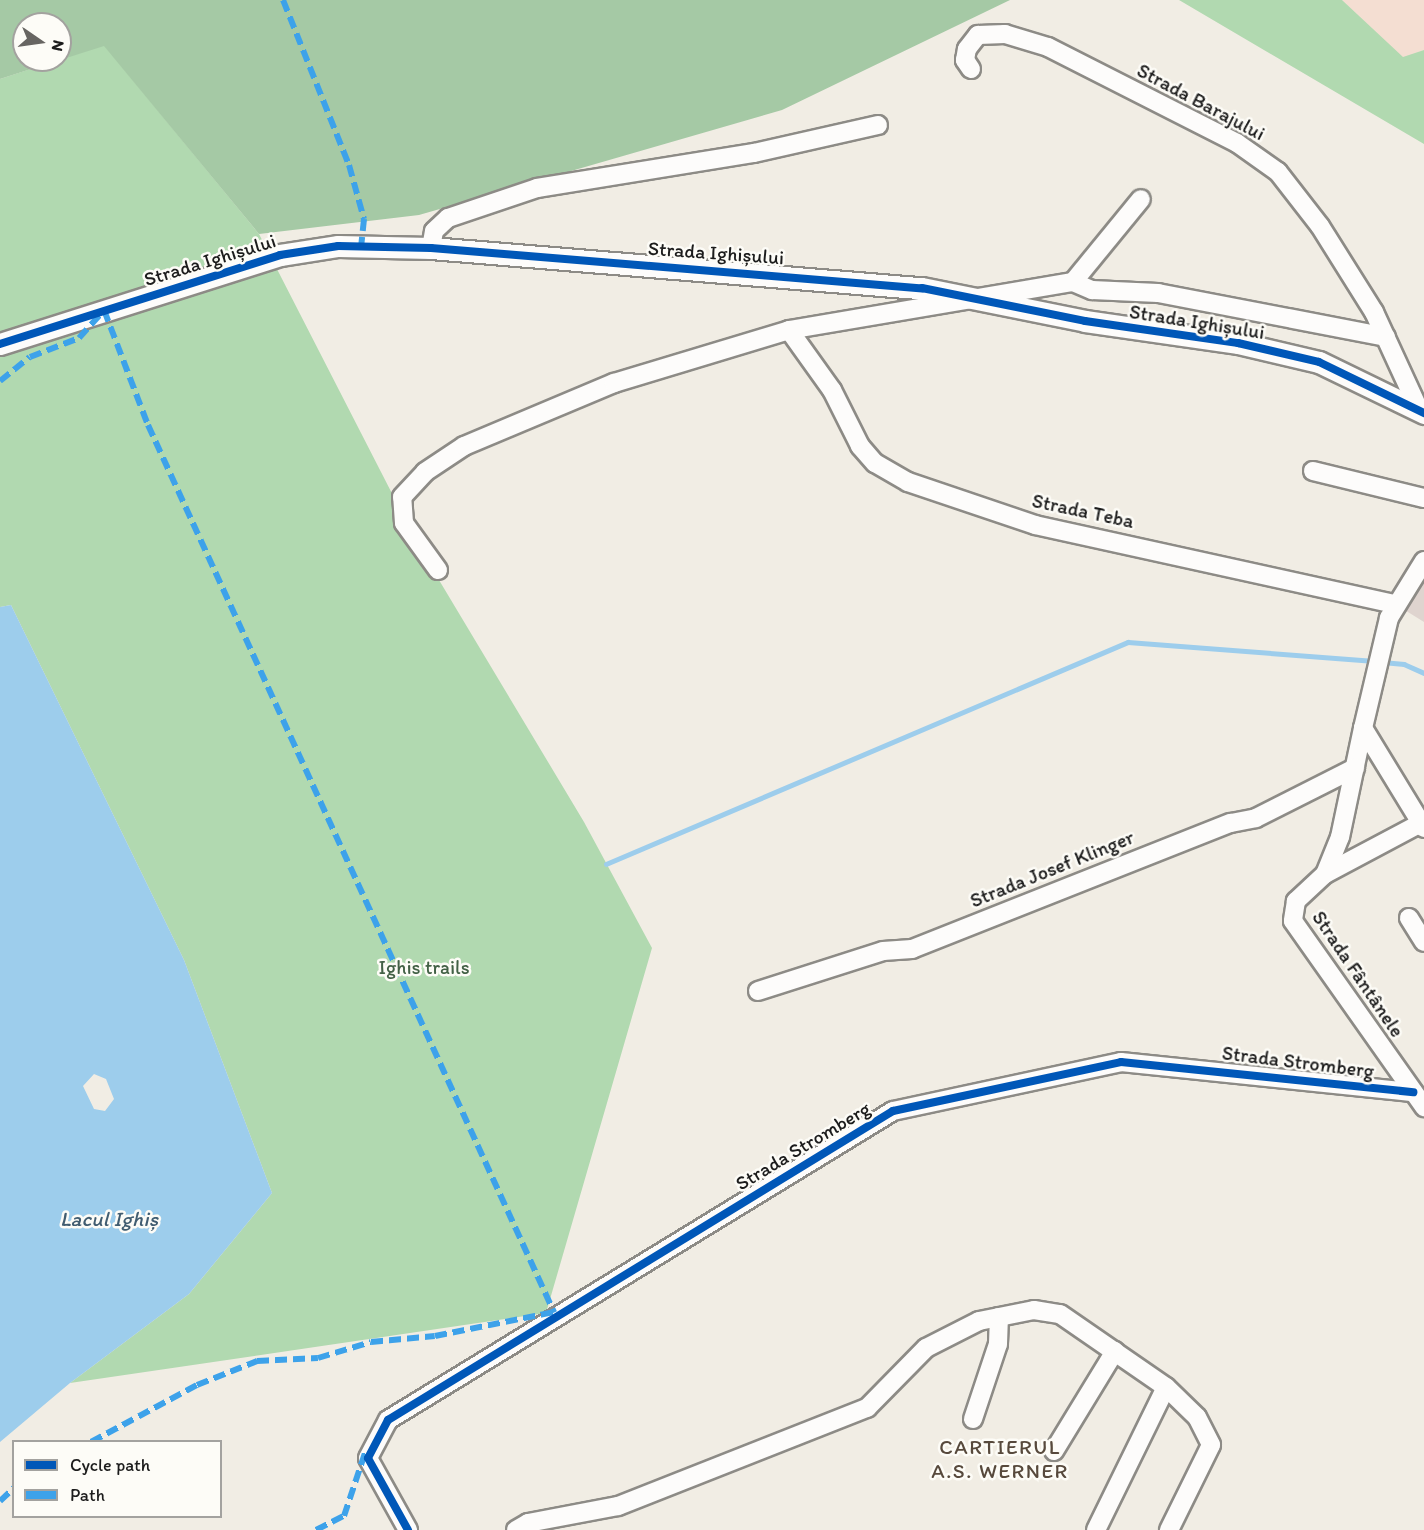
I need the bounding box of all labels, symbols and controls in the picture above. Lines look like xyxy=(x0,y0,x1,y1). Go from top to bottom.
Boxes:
north arrow xyxy=(12,12,72,72)
text: N xyxy=(48,38,69,53)
street label: Strada Barajului xyxy=(1133,58,1269,146)
street label: Strada Ighișului xyxy=(141,229,279,291)
street label: Strada Ighișului xyxy=(647,236,785,270)
street label: Strada Ighișului xyxy=(1128,299,1266,345)
street label: Strada Teba xyxy=(1031,489,1135,533)
street label: Strada Josef Klinger xyxy=(967,825,1137,913)
street label: Strada Fântânele xyxy=(1307,906,1409,1042)
park label: Ighis trails xyxy=(378,955,470,979)
street label: Strada Stromberg xyxy=(1221,1041,1375,1083)
street label: Strada Stromberg xyxy=(731,1096,875,1196)
water label: Lacul Ighiș xyxy=(60,1206,158,1232)
district label: CARTIERUL A.S. WERNER xyxy=(931,1434,1069,1484)
legend xyxy=(12,1440,222,1518)
text: Cycle path xyxy=(70,1454,150,1476)
text: Path xyxy=(70,1484,105,1506)

